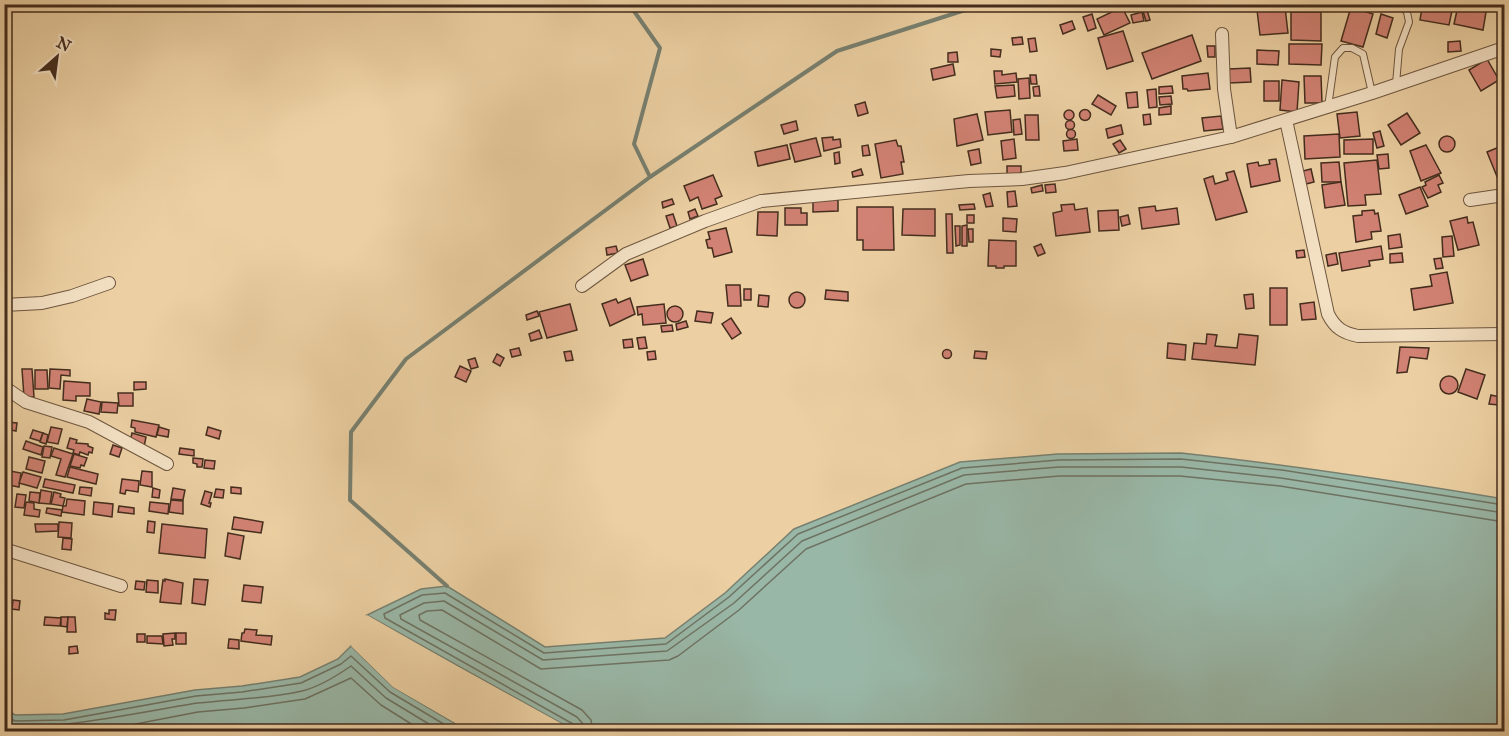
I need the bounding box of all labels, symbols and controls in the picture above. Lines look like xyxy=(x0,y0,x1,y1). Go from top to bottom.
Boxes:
north arrow xyxy=(27,27,87,87)
text: N xyxy=(53,33,75,56)

